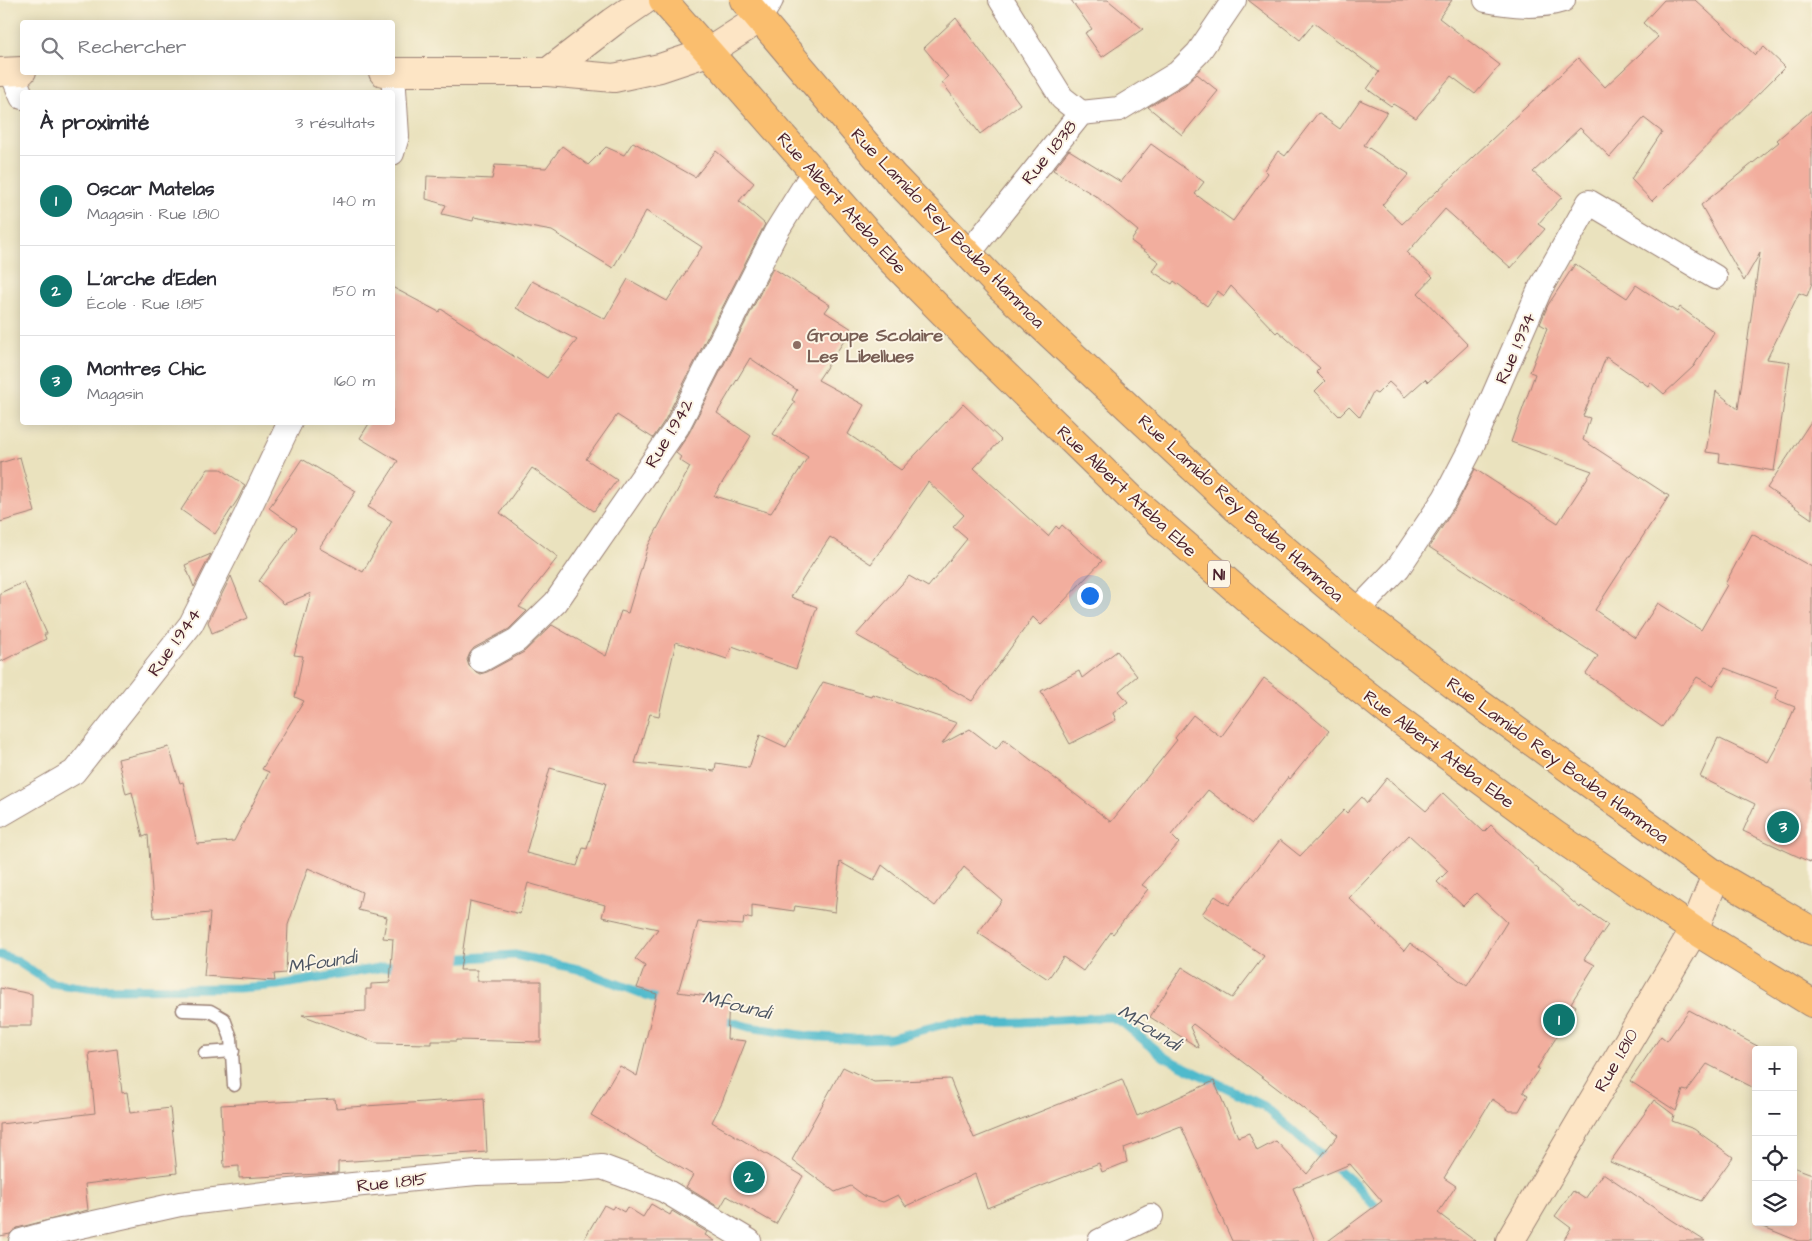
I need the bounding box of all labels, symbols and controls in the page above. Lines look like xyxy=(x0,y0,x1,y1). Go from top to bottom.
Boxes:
search box xyxy=(20,20,395,75)
icon: search xyxy=(38,34,66,62)
text: Rechercher xyxy=(78,34,186,61)
text: À proximité xyxy=(40,108,149,137)
text: 3 résultats xyxy=(295,112,375,134)
street label: Rue 1.838 xyxy=(1016,115,1083,190)
street label: Rue Lamido Rey Bouba Hammoa xyxy=(844,123,1050,335)
street label: Rue Albert Ateba Ebe xyxy=(771,127,912,280)
text: Oscar Matelas xyxy=(87,176,215,203)
text: 1 xyxy=(55,190,57,212)
text: 140 m xyxy=(333,190,375,212)
text: Magasin · Rue 1.810 xyxy=(87,203,220,225)
text: L'arche d'Eden xyxy=(87,266,216,293)
text: 2 xyxy=(51,280,61,302)
text: 150 m xyxy=(333,280,375,302)
text: École · Rue 1.815 xyxy=(87,293,204,315)
street label: Rue 1.934 xyxy=(1489,309,1542,388)
place label: Groupe Scolaire Les Libellues xyxy=(807,323,943,369)
marker: Groupe Scolaire Les Libellues xyxy=(791,339,803,351)
text: Montres Chic xyxy=(87,356,206,383)
text: 3 xyxy=(52,370,60,392)
text: 160 m xyxy=(334,370,375,392)
text: Magasin xyxy=(87,383,143,405)
street label: Rue 1.942 xyxy=(639,393,700,473)
street label: Rue Lamido Rey Bouba Hammoa xyxy=(1132,409,1349,609)
street label: Rue Albert Ateba Ebe xyxy=(1051,420,1202,563)
road number: N1 xyxy=(1208,560,1230,588)
your location xyxy=(1077,583,1103,609)
street label: Rue 1.944 xyxy=(142,603,207,682)
street label: Rue Lamido Rey Bouba Hammoa xyxy=(1441,671,1674,850)
street label: Rue Albert Ateba Ebe xyxy=(1358,684,1520,815)
pin: 3 xyxy=(1767,808,1799,846)
water label: Mfoundi xyxy=(286,943,361,981)
water label: Mfoundi xyxy=(700,984,776,1027)
water label: Mfoundi xyxy=(1113,998,1188,1059)
pin: 1 xyxy=(1543,1001,1575,1039)
street label: Rue 1.810 xyxy=(1588,1024,1645,1096)
map controls xyxy=(1752,1046,1797,1226)
button: + xyxy=(1752,1046,1797,1091)
button: − xyxy=(1752,1091,1797,1136)
button: locate xyxy=(1752,1136,1797,1181)
pin: 2 xyxy=(733,1158,765,1196)
street label: Rue 1.815 xyxy=(356,1166,429,1199)
button: layers xyxy=(1752,1181,1797,1226)

